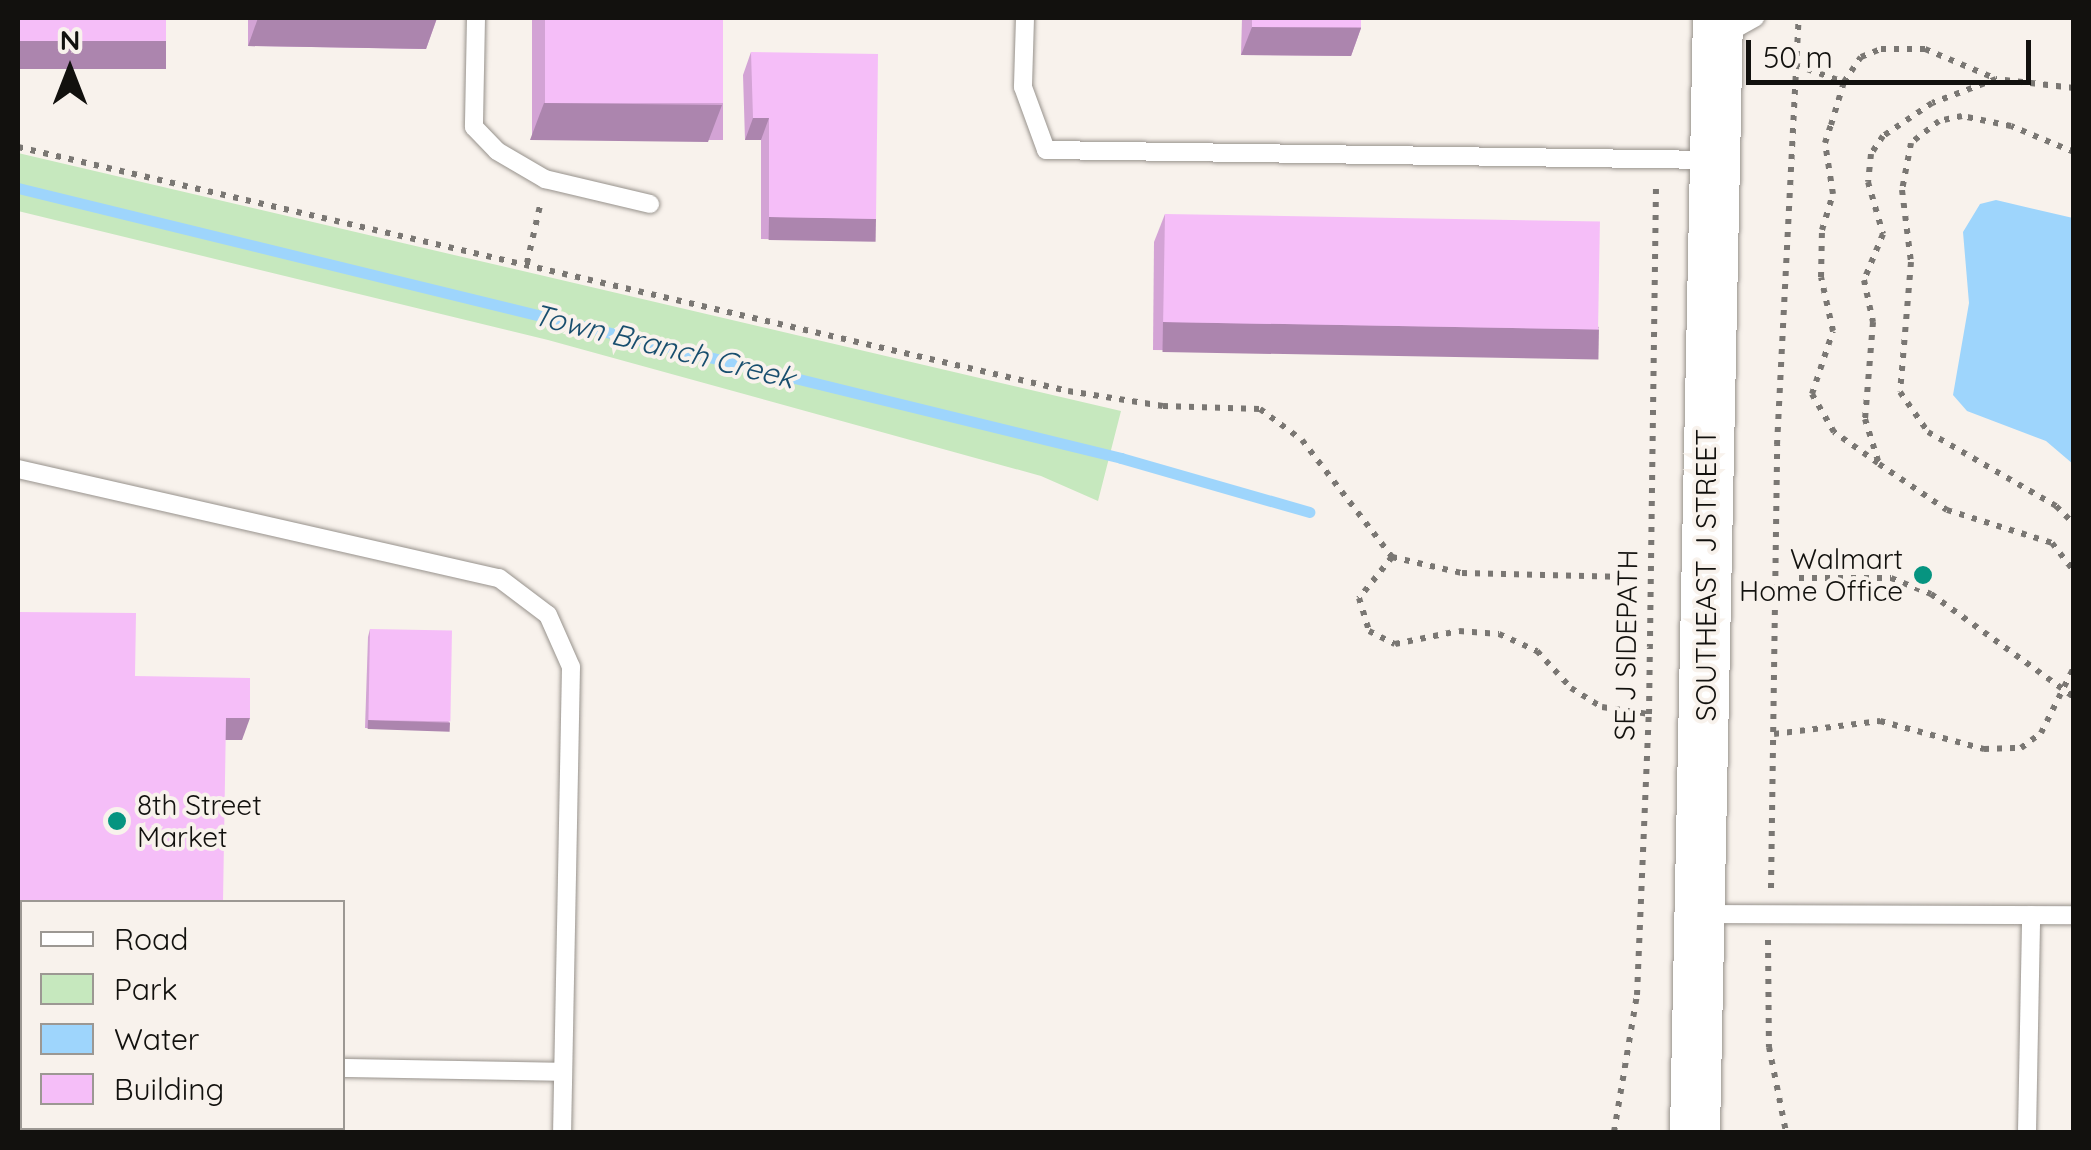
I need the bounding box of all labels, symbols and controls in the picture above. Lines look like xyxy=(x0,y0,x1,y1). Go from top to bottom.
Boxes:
north arrow xyxy=(20,20,120,120)
scale bar xyxy=(1751,20,2036,82)
text: N xyxy=(60,22,80,57)
text: 50 m xyxy=(1763,38,1833,76)
water label: Town Branch Creek xyxy=(530,296,798,396)
street label: SOUTHEAST J STREET xyxy=(1689,429,1723,721)
place label: Walmart Home Office xyxy=(1739,542,1903,608)
street label: SE J SIDEPATH xyxy=(1608,549,1644,741)
marker: Walmart Home Office xyxy=(1912,564,1934,586)
place label: 8th Street Market xyxy=(137,788,262,854)
marker: 8th Street Market xyxy=(106,810,128,832)
legend xyxy=(20,900,345,1130)
text: Road xyxy=(114,920,188,958)
text: Park xyxy=(114,970,178,1008)
text: Water xyxy=(114,1020,199,1058)
text: Building xyxy=(114,1070,224,1108)

